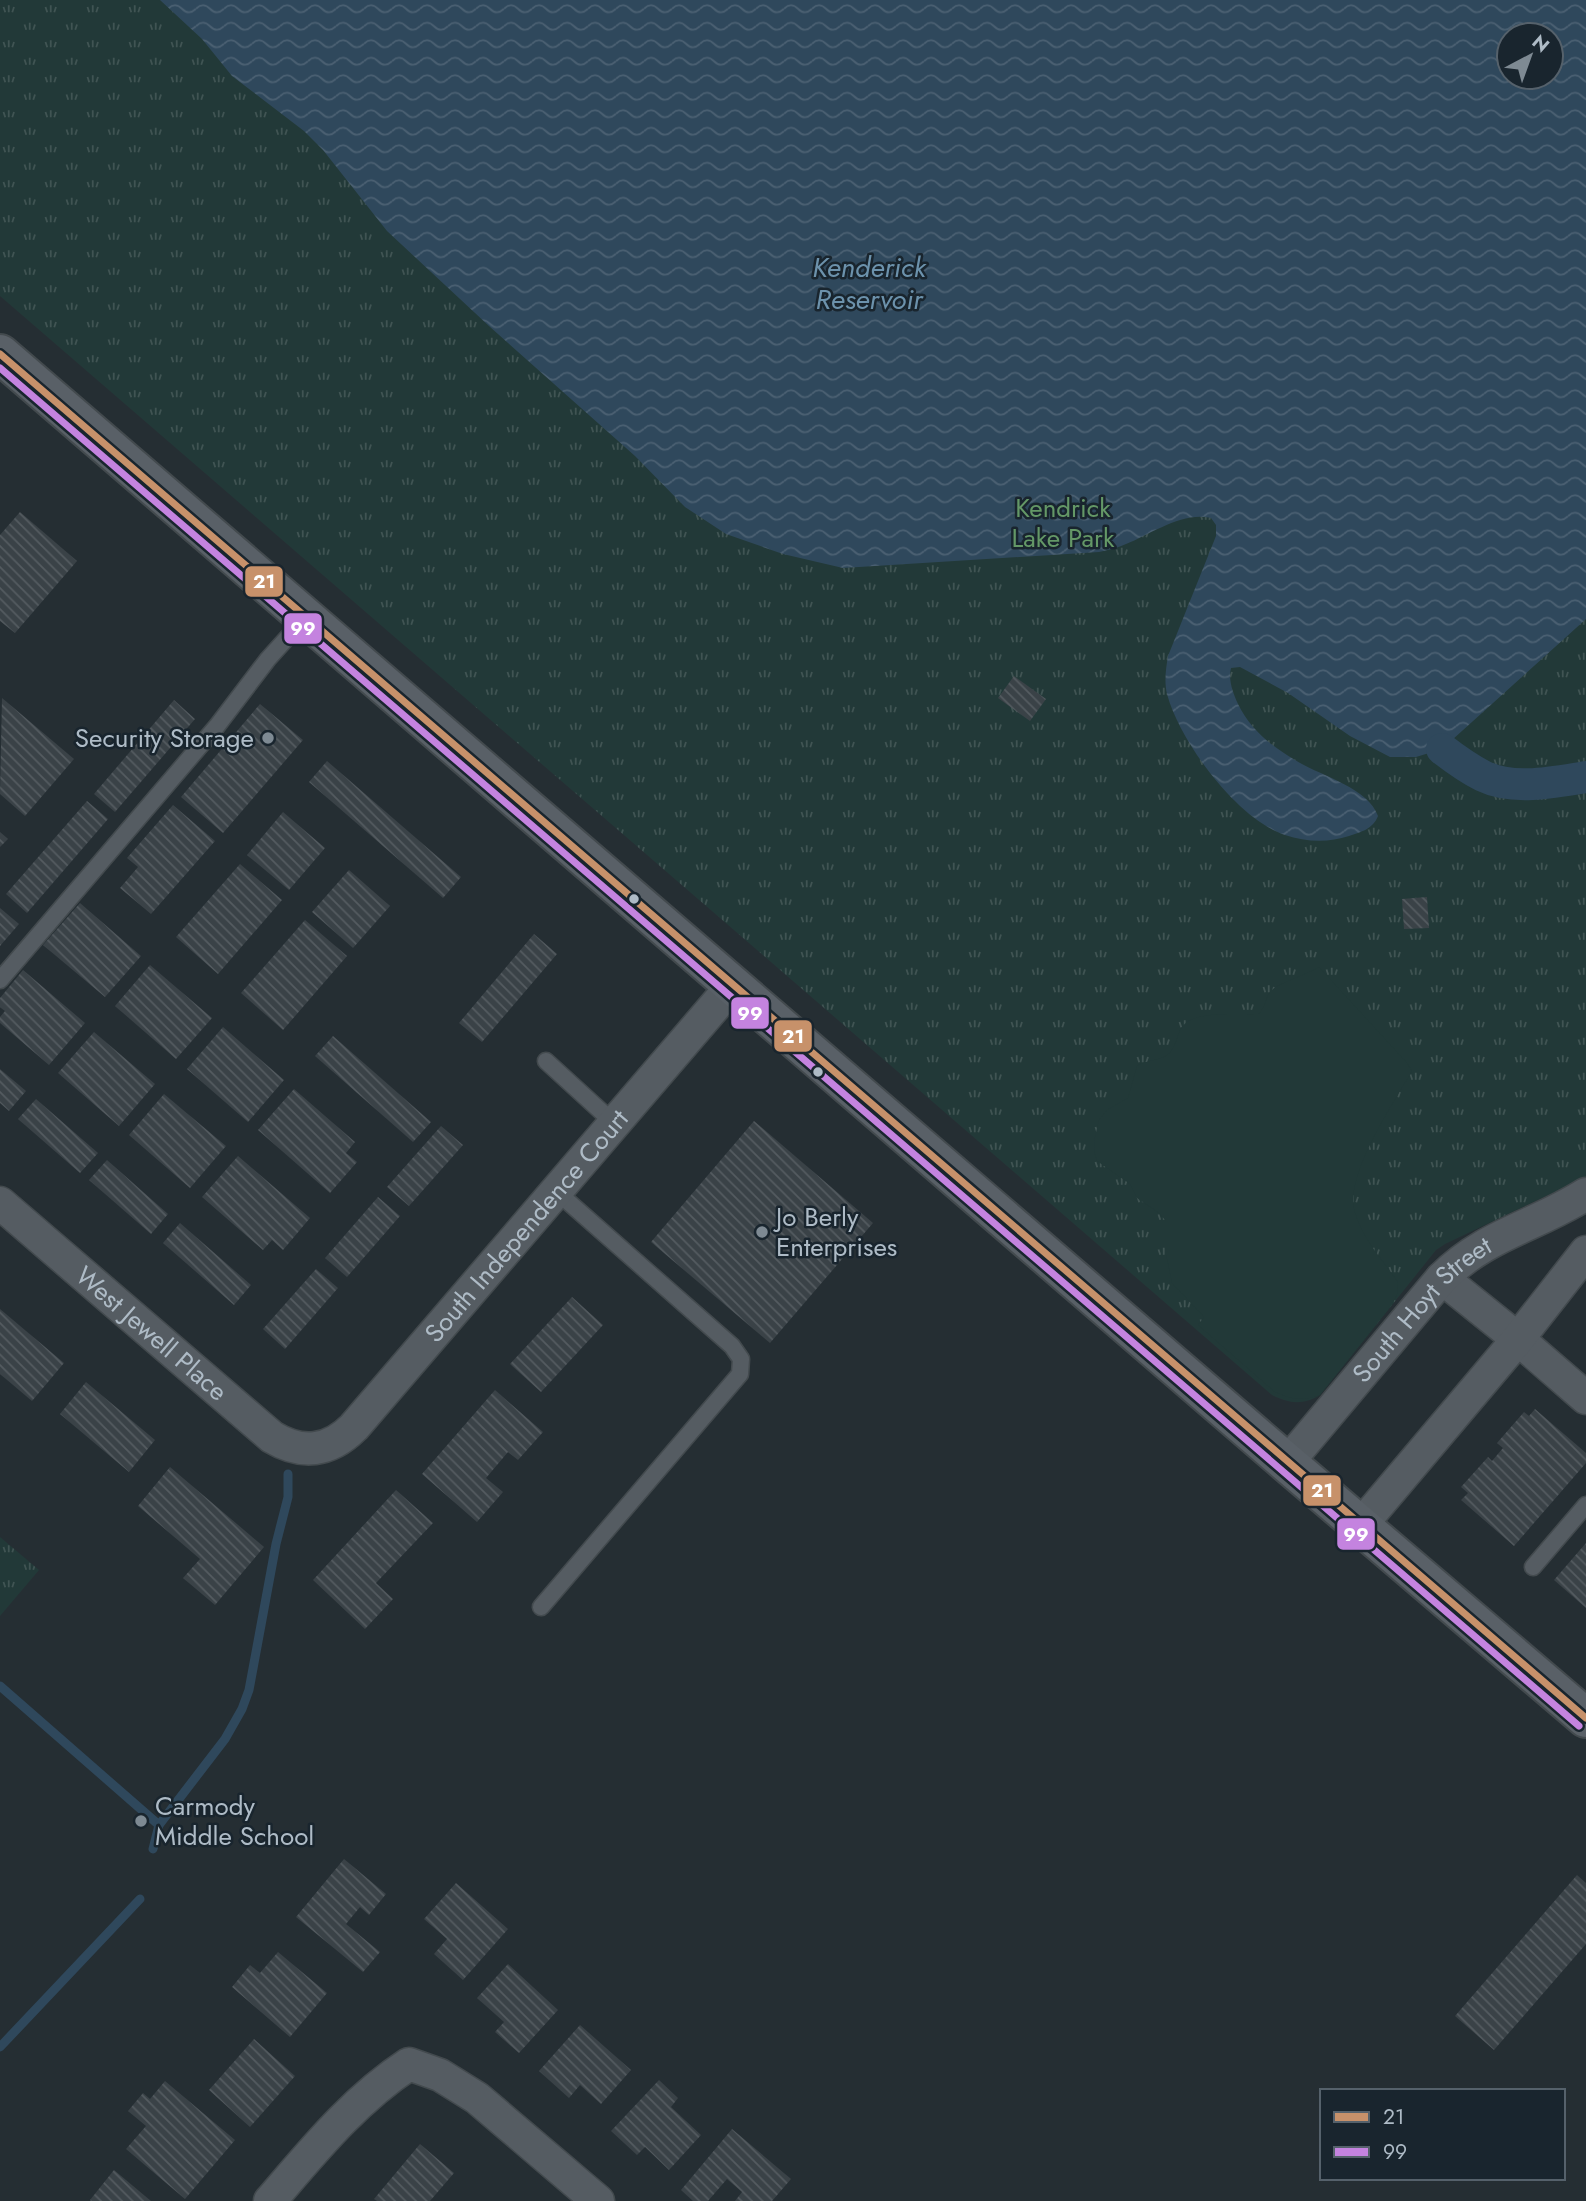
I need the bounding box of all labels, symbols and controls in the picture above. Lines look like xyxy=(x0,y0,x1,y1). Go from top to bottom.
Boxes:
north arrow xyxy=(1495,21,1565,91)
text: N xyxy=(1526,28,1555,59)
water label: Kenderick Reservoir xyxy=(812,247,927,320)
park label: Kendrick Lake Park xyxy=(1012,489,1115,557)
line badge: 21 xyxy=(244,565,284,598)
text: 21 xyxy=(253,568,275,595)
line badge: 99 xyxy=(283,612,323,645)
text: 99 xyxy=(290,615,316,642)
place label: Security Storage xyxy=(75,719,254,757)
marker: Security Storage xyxy=(260,730,276,746)
unlabelled marker xyxy=(627,892,641,906)
line badge: 99 xyxy=(730,996,770,1030)
text: 99 xyxy=(737,1000,763,1027)
line badge: 21 xyxy=(773,1019,813,1053)
text: 21 xyxy=(782,1023,804,1050)
unlabelled marker xyxy=(811,1065,825,1079)
street label: South Independence Court xyxy=(416,1101,638,1351)
place label: Jo Berly Enterprises xyxy=(773,1198,897,1266)
marker: Jo Berly Enterprises xyxy=(754,1224,770,1240)
street label: South Hoyt Street xyxy=(1343,1226,1499,1391)
street label: West Jewell Place xyxy=(67,1257,236,1410)
line badge: 21 xyxy=(1302,1474,1342,1507)
text: 21 xyxy=(1311,1477,1333,1504)
line badge: 99 xyxy=(1336,1517,1376,1551)
text: 99 xyxy=(1343,1521,1369,1548)
place label: Carmody Middle School xyxy=(155,1787,314,1855)
marker: Carmody Middle School xyxy=(133,1813,149,1829)
legend xyxy=(1320,2089,1565,2180)
text: 21 xyxy=(1383,2102,1404,2132)
text: 99 xyxy=(1383,2137,1407,2167)

